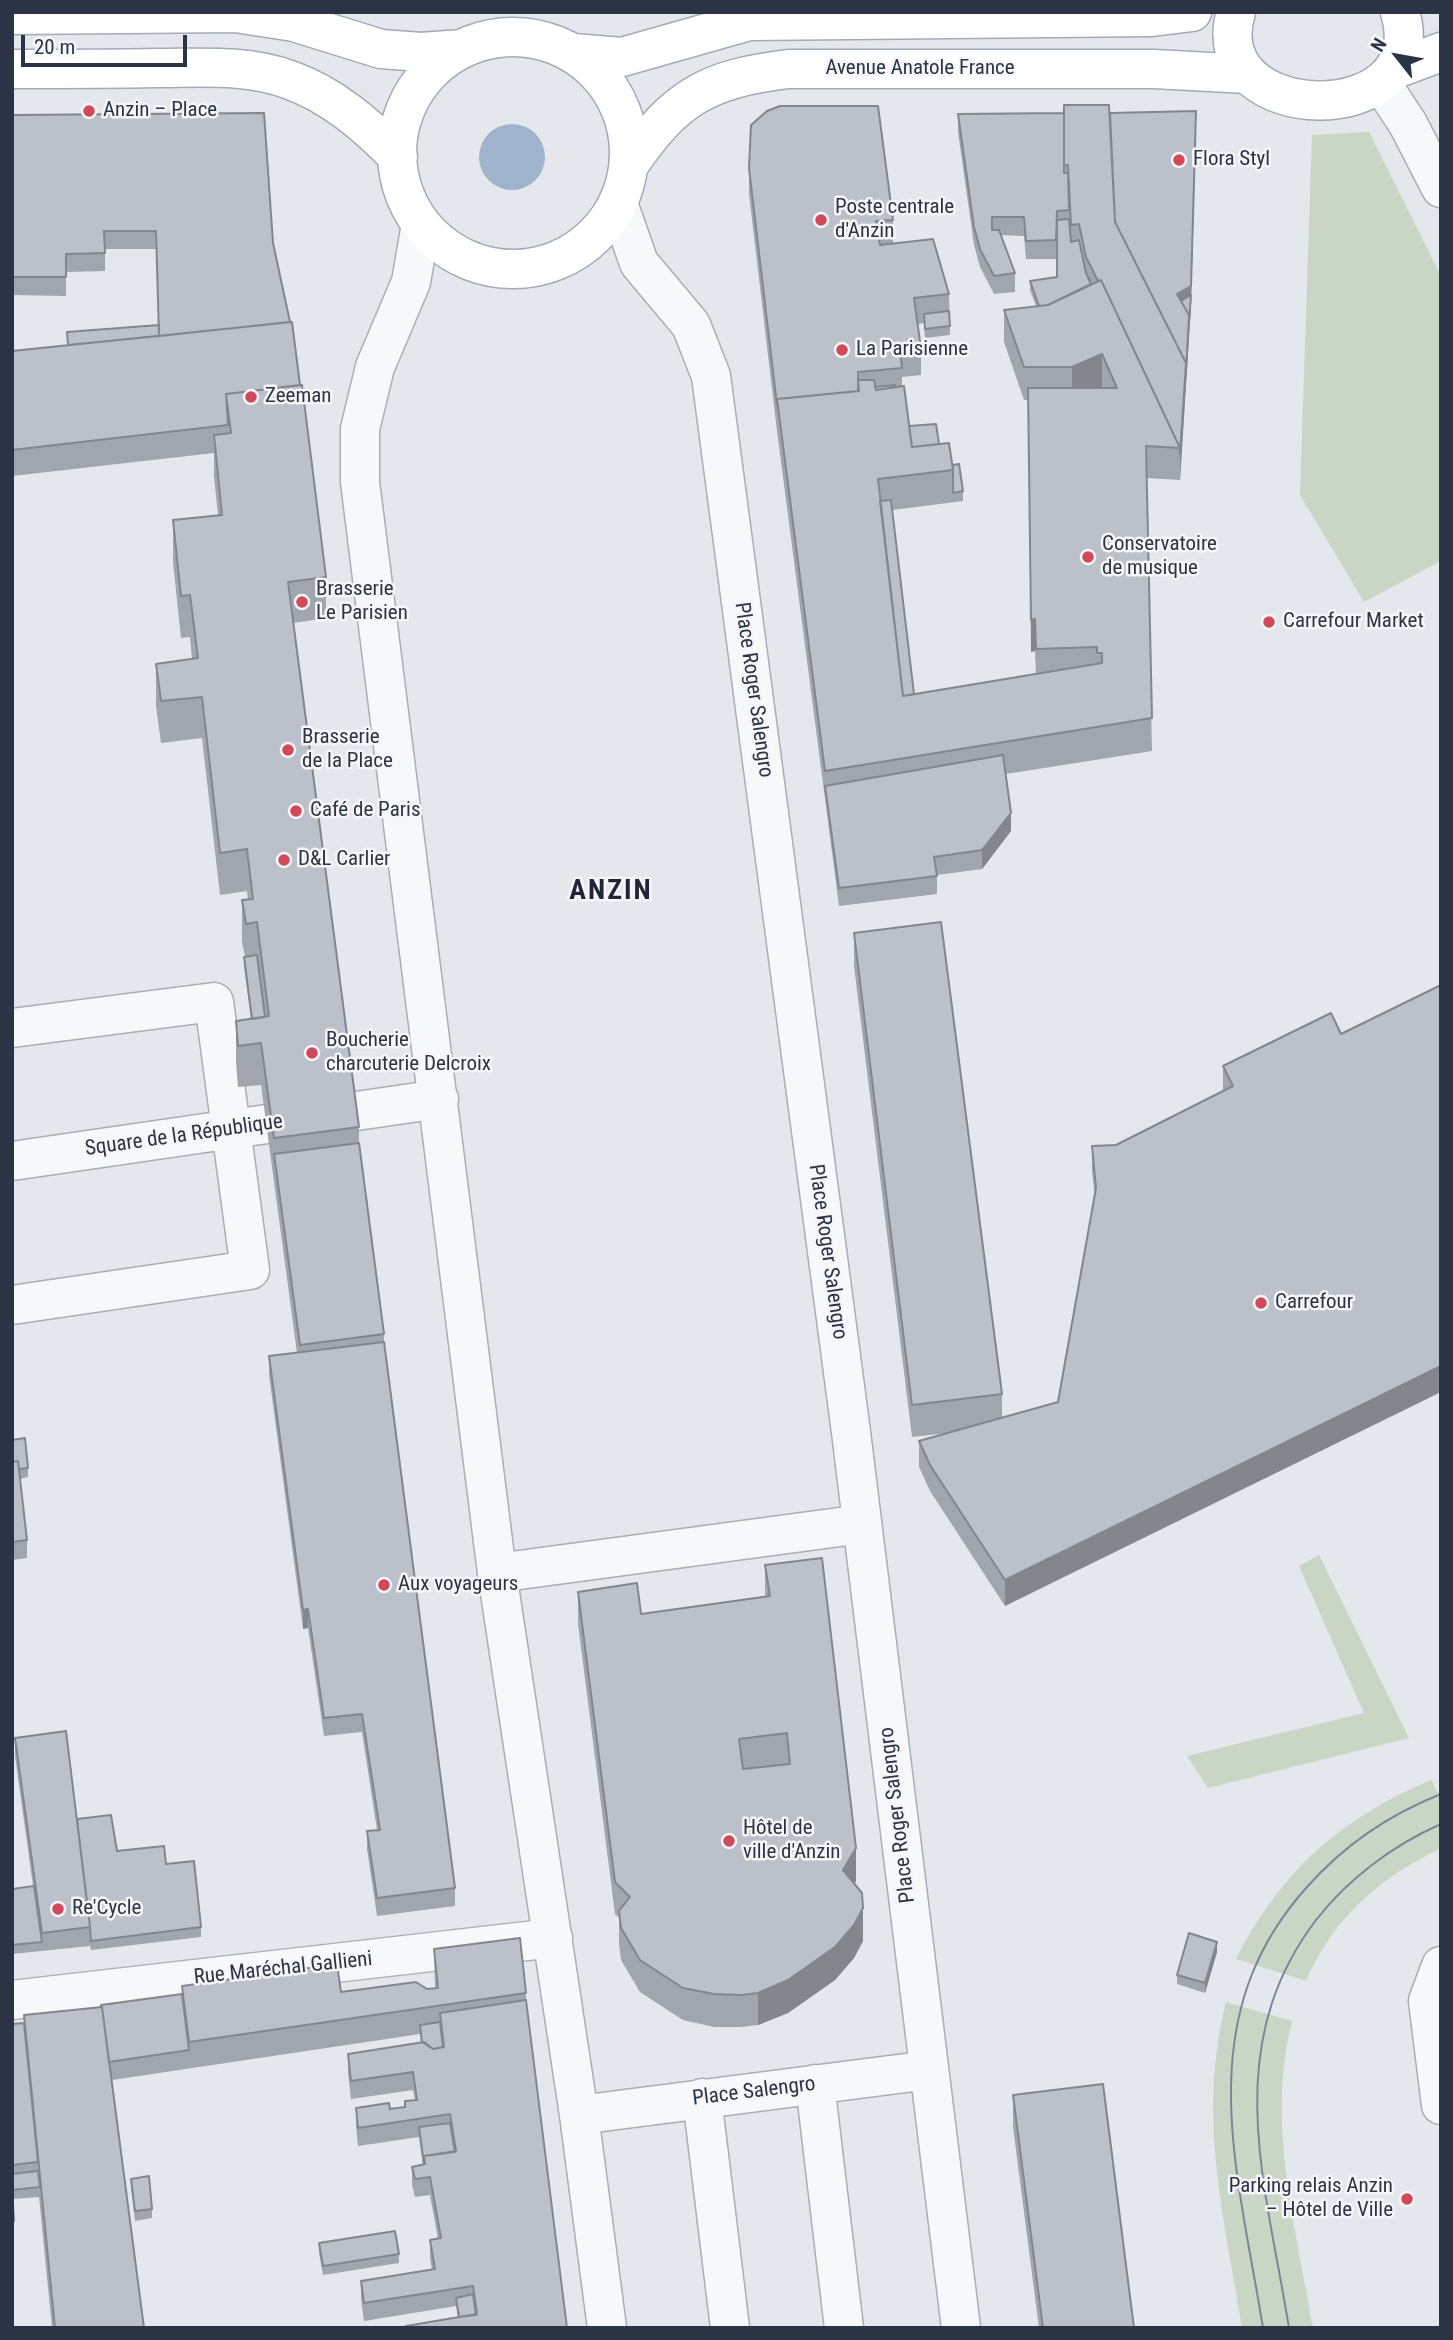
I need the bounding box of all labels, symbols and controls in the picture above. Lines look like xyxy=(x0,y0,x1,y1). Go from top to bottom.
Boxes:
scale bar xyxy=(24,21,191,65)
north arrow xyxy=(1362,21,1432,91)
text: N xyxy=(1366,34,1391,56)
text: 20 m xyxy=(34,35,75,59)
street label: Avenue Anatole France xyxy=(825,56,1015,82)
place label: Anzin – Place xyxy=(103,98,217,124)
marker: Anzin – Place xyxy=(81,103,97,119)
place label: Flora Styl xyxy=(1193,147,1270,173)
marker: Flora Styl xyxy=(1171,152,1187,168)
place label: Poste centrale d'Anzin xyxy=(835,195,954,245)
marker: Poste centrale d'Anzin xyxy=(813,212,829,228)
place label: La Parisienne xyxy=(856,337,968,363)
marker: La Parisienne xyxy=(834,342,850,358)
place label: Zeeman xyxy=(265,384,331,410)
marker: Zeeman xyxy=(243,389,259,405)
place label: Conservatoire de musique xyxy=(1102,532,1217,582)
marker: Conservatoire de musique xyxy=(1080,549,1096,565)
place label: Brasserie Le Parisien xyxy=(316,577,408,627)
marker: Brasserie Le Parisien xyxy=(294,594,310,610)
street label: Place Roger Salengro xyxy=(728,601,778,779)
place label: Carrefour Market xyxy=(1283,609,1424,635)
marker: Carrefour Market xyxy=(1261,614,1277,630)
place label: Brasserie de la Place xyxy=(302,725,393,775)
marker: Brasserie de la Place xyxy=(280,742,296,758)
place label: Café de Paris xyxy=(310,798,420,824)
marker: Café de Paris xyxy=(288,803,304,819)
place label: D&L Carlier xyxy=(298,847,390,873)
marker: D&L Carlier xyxy=(276,852,292,868)
district label: ANZIN xyxy=(570,875,652,909)
place label: Boucherie charcuterie Delcroix xyxy=(326,1028,491,1078)
marker: Boucherie charcuterie Delcroix xyxy=(304,1045,320,1061)
street label: Square de la République xyxy=(84,1110,284,1162)
street label: Place Roger Salengro xyxy=(802,1163,852,1341)
place label: Carrefour xyxy=(1275,1290,1353,1316)
marker: Carrefour xyxy=(1253,1295,1269,1311)
place label: Aux voyageurs xyxy=(398,1572,518,1598)
marker: Aux voyageurs xyxy=(376,1577,392,1593)
street label: Place Roger Salengro xyxy=(875,1726,921,1904)
place label: Hôtel de ville d'Anzin xyxy=(743,1816,840,1866)
marker: Hôtel de ville d'Anzin xyxy=(721,1833,737,1849)
place label: Re'Cycle xyxy=(72,1896,141,1922)
marker: Re'Cycle xyxy=(50,1901,66,1917)
street label: Rue Maréchal Gallieni xyxy=(193,1947,373,1991)
street label: Place Salengro xyxy=(691,2072,817,2112)
place label: Parking relais Anzin – Hôtel de Ville xyxy=(1229,2174,1393,2224)
marker: Parking relais Anzin – Hôtel de Ville xyxy=(1399,2191,1415,2207)

